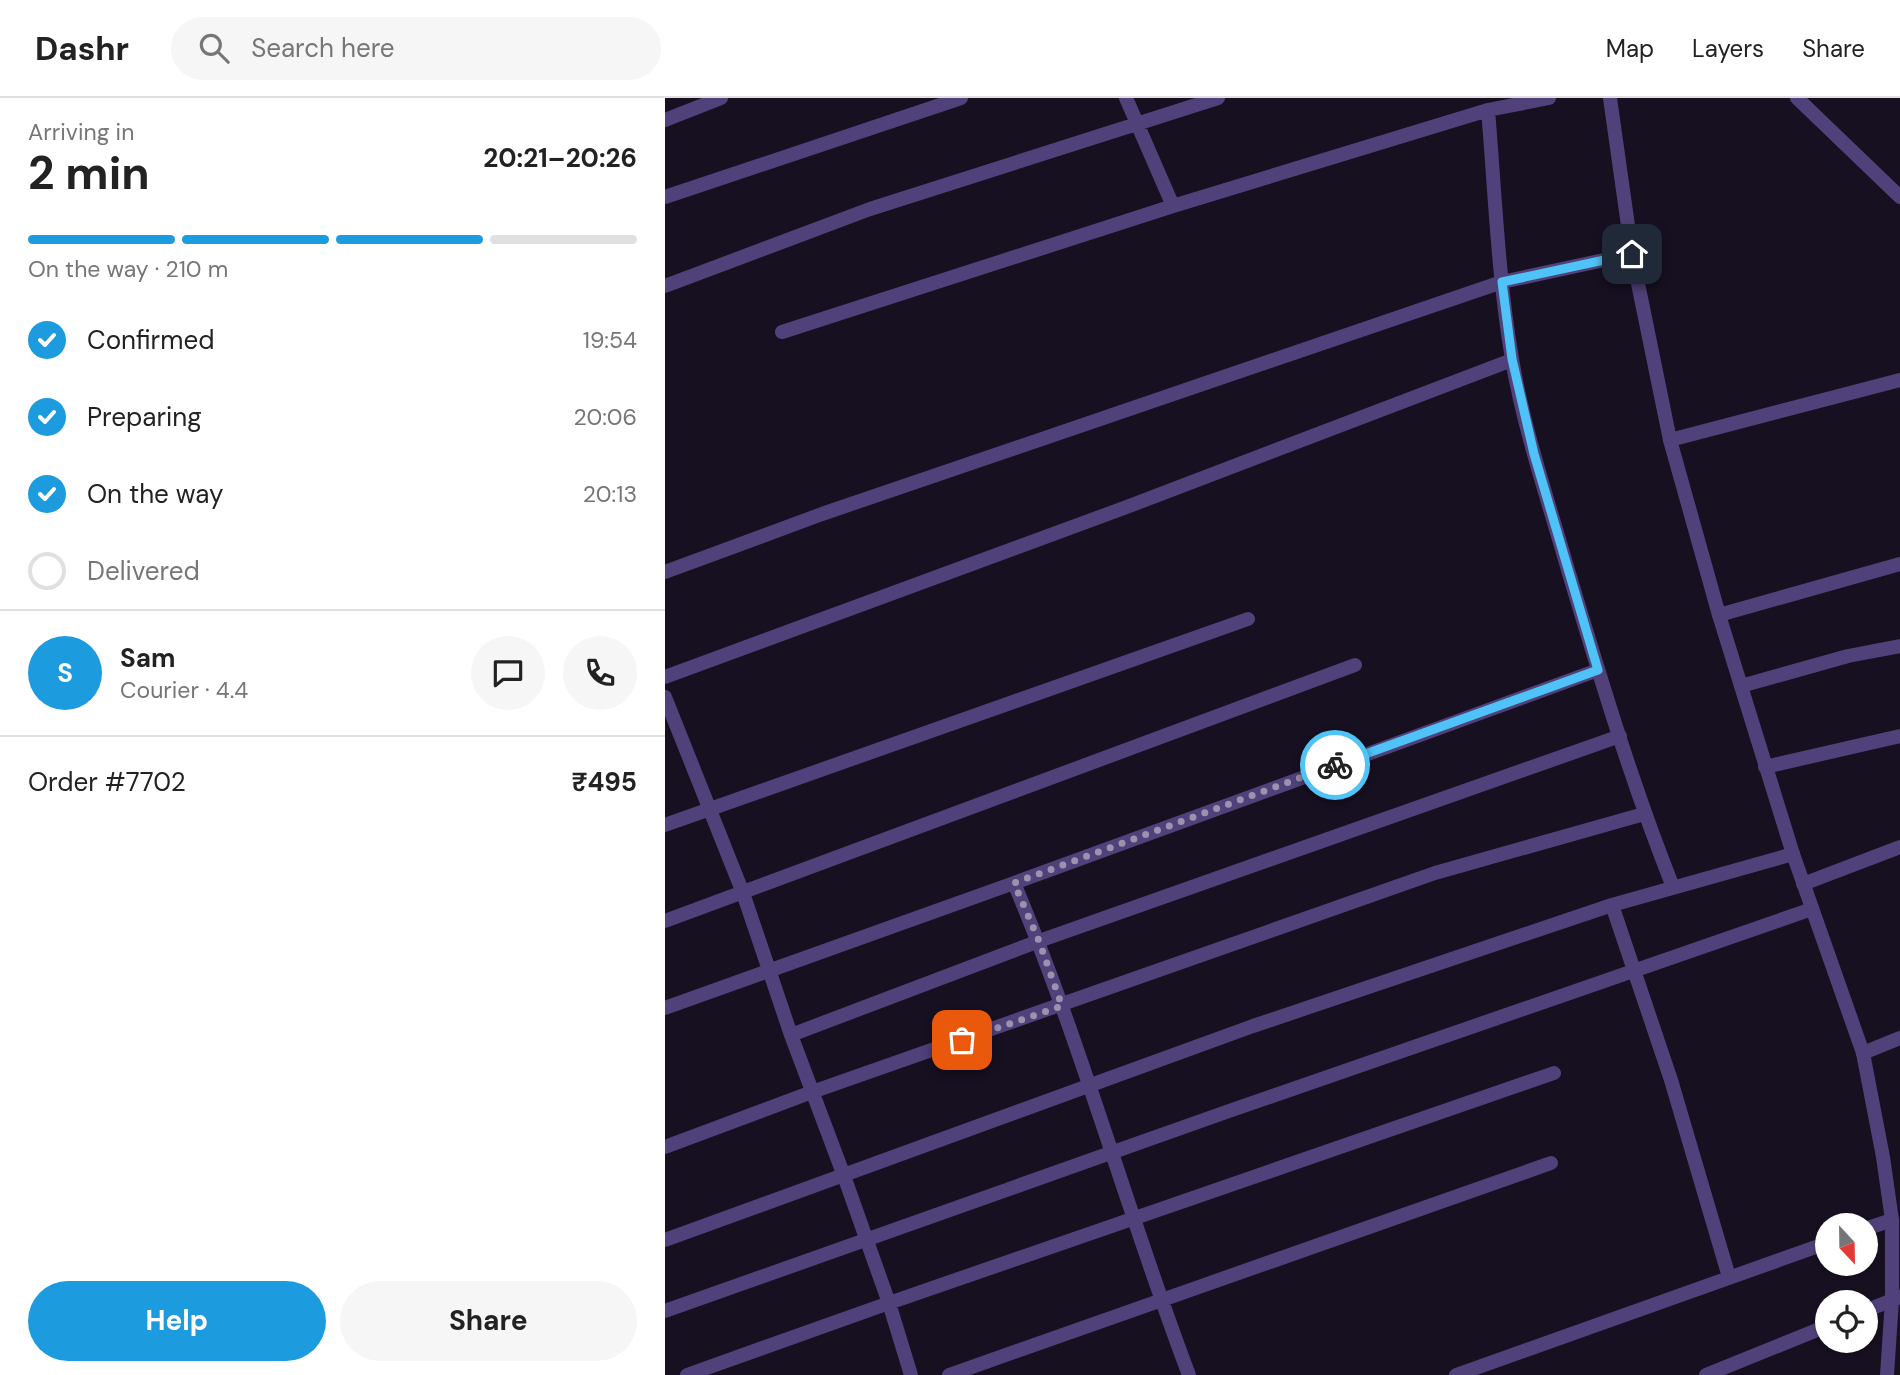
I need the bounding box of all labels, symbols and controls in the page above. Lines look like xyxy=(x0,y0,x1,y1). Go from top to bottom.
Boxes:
search box xyxy=(171,17,661,80)
text: Dashr xyxy=(35,27,129,70)
icon: search xyxy=(195,29,233,67)
text: Search here xyxy=(251,31,395,65)
text: Map xyxy=(1606,33,1654,64)
text: Layers xyxy=(1692,33,1764,64)
text: Share xyxy=(1802,33,1865,64)
text: Arriving in xyxy=(28,117,134,147)
text: 20:21–20:26 xyxy=(483,141,637,175)
text: 2 min xyxy=(28,143,150,203)
pin xyxy=(1602,224,1662,284)
icon: home xyxy=(1613,235,1651,273)
text: On the way · 210 m xyxy=(28,254,228,284)
icon: check xyxy=(28,321,66,359)
text: Confirmed xyxy=(87,323,214,357)
text: 19:54 xyxy=(583,325,637,355)
icon: check xyxy=(28,398,66,436)
text: Preparing xyxy=(87,400,202,434)
text: 20:06 xyxy=(573,402,637,432)
icon: check xyxy=(28,475,66,513)
text: On the way xyxy=(87,477,223,511)
text: 20:13 xyxy=(583,479,637,509)
text: Delivered xyxy=(87,554,200,588)
button: chat xyxy=(471,636,545,710)
button: phone xyxy=(563,636,637,710)
text: Sam xyxy=(120,641,175,675)
text: S xyxy=(57,656,73,690)
text: Courier · 4.4 xyxy=(120,675,248,705)
courier xyxy=(1300,730,1370,800)
icon: bike xyxy=(1316,746,1354,784)
text: Order #7702 xyxy=(28,765,186,799)
text: ₹495 xyxy=(571,765,637,799)
pin xyxy=(932,1010,992,1070)
icon: bag xyxy=(943,1021,981,1059)
north arrow xyxy=(1815,1213,1878,1276)
map controls xyxy=(1815,1213,1878,1353)
button: Help xyxy=(28,1281,326,1361)
button: Share xyxy=(340,1281,637,1361)
button: locate xyxy=(1815,1290,1878,1353)

